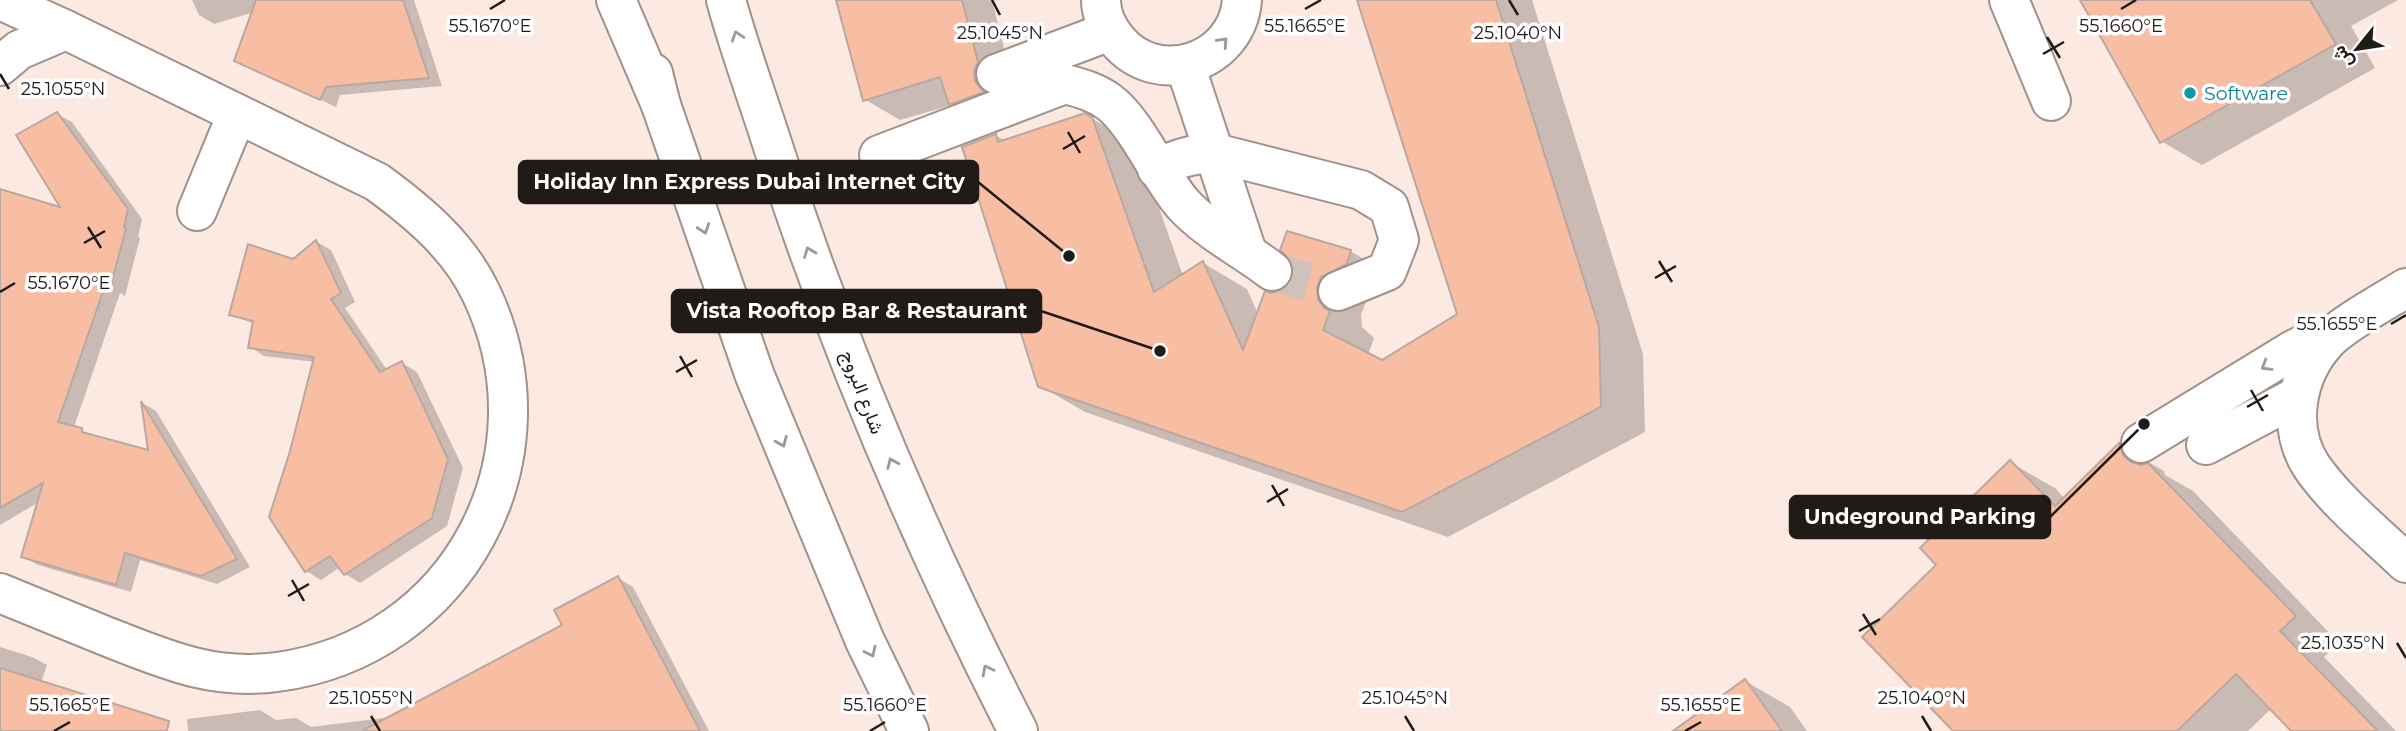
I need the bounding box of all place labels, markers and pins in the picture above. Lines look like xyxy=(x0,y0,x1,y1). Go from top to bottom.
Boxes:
place label: Software xyxy=(2204,82,2288,105)
marker: Software xyxy=(2182,85,2198,101)
callout: Holiday Inn Express Dubai Internet City xyxy=(519,161,978,203)
callout: Vista Rooftop Bar & Restaurant xyxy=(672,290,1041,332)
callout: Undeground Parking xyxy=(1790,496,2050,538)

